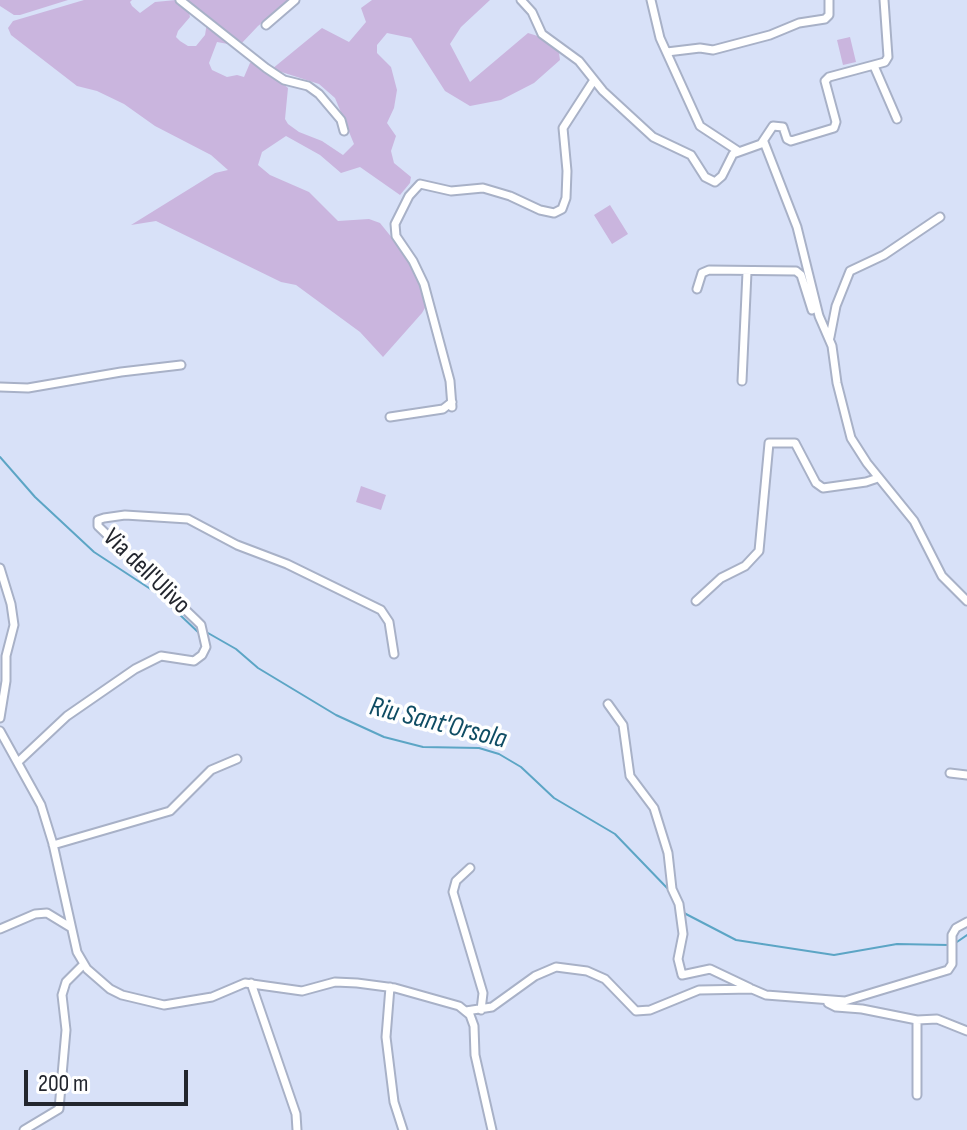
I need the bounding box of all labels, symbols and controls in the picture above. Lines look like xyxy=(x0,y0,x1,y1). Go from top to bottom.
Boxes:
street label: Via dell'Ulivo xyxy=(96,523,196,621)
water label: Riu Sant'Orsola xyxy=(366,691,510,757)
scale bar xyxy=(28,1054,192,1104)
text: 200 m xyxy=(38,1069,89,1098)

